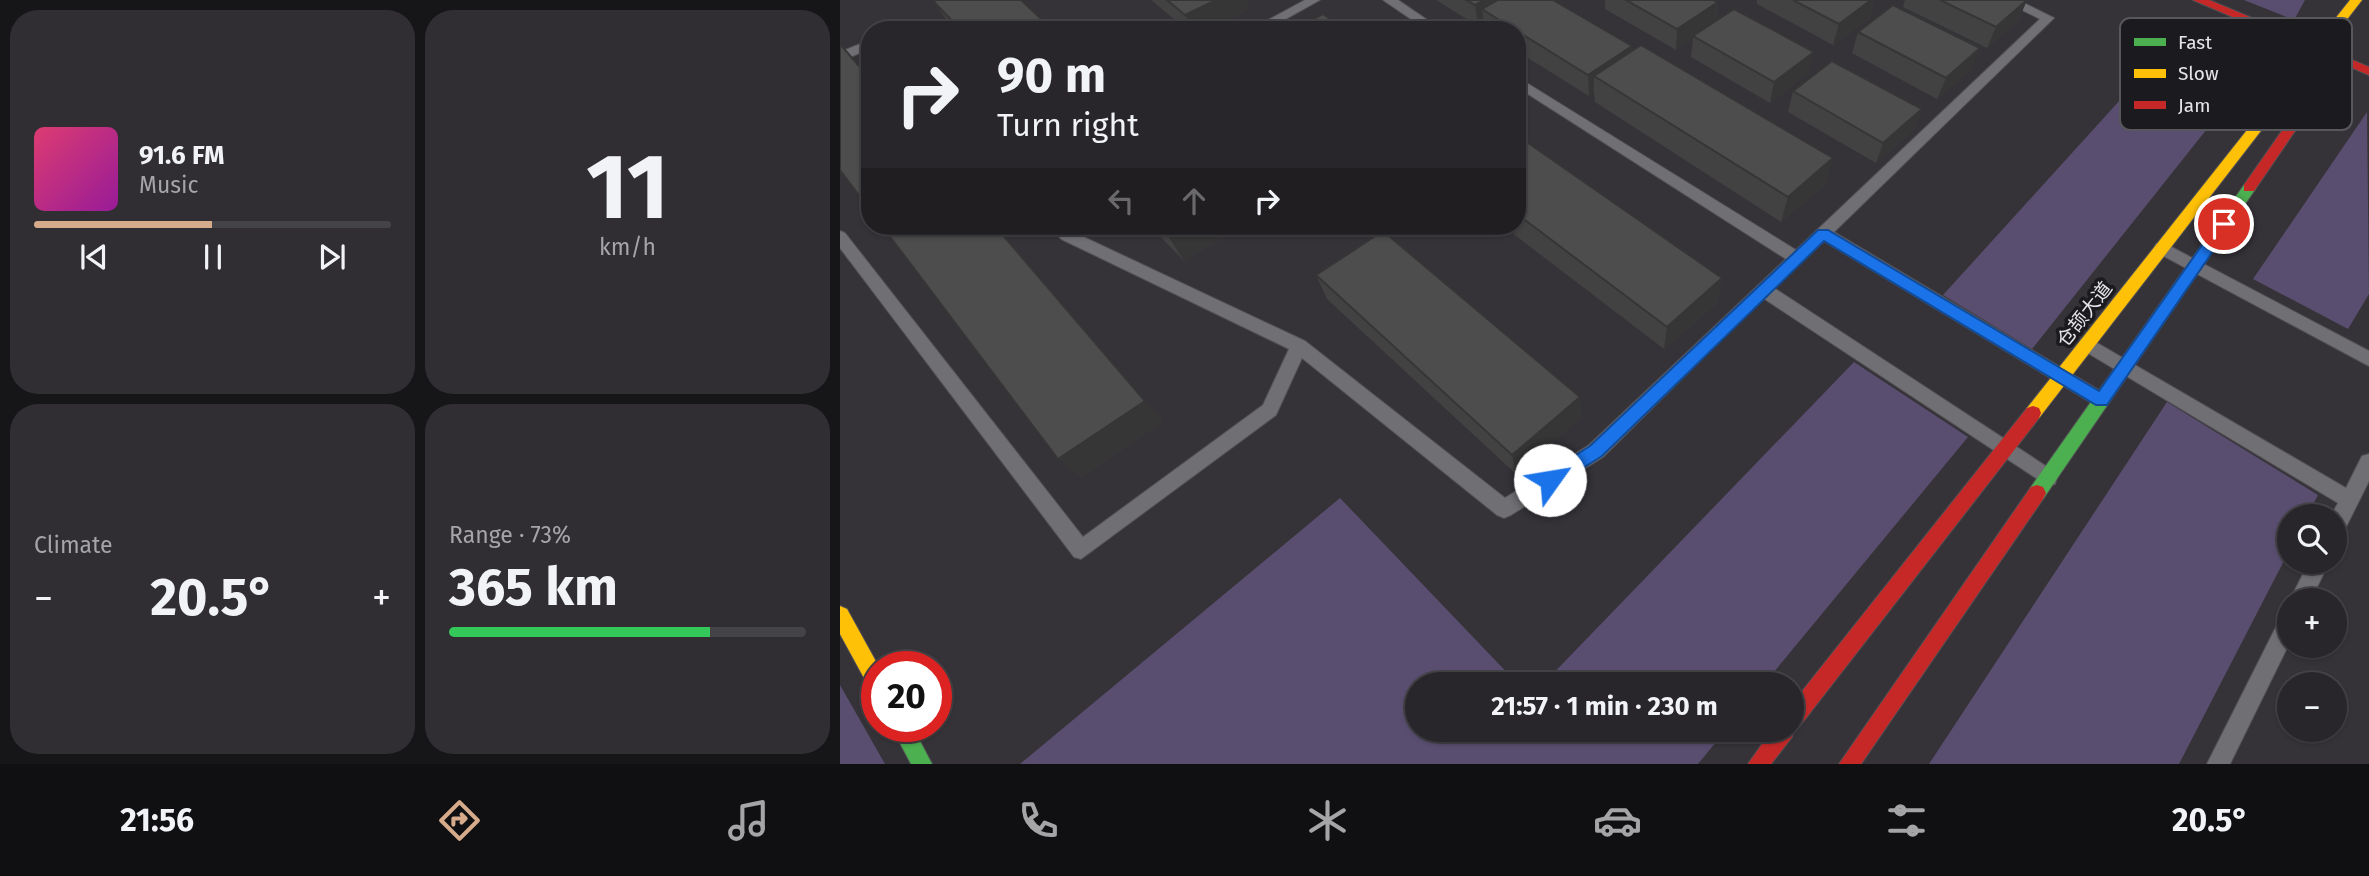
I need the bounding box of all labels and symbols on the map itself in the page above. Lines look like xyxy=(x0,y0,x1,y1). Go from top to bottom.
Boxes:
legend xyxy=(2120,18,2352,130)
text: Fast xyxy=(2178,31,2212,54)
text: Slow xyxy=(2178,62,2219,85)
text: Jam xyxy=(2178,94,2210,117)
pin xyxy=(2194,194,2254,254)
street label: 仓颉大道 xyxy=(2052,277,2117,351)
position arrow xyxy=(1513,443,1587,517)
speed limit sign: 20 xyxy=(861,651,952,742)

